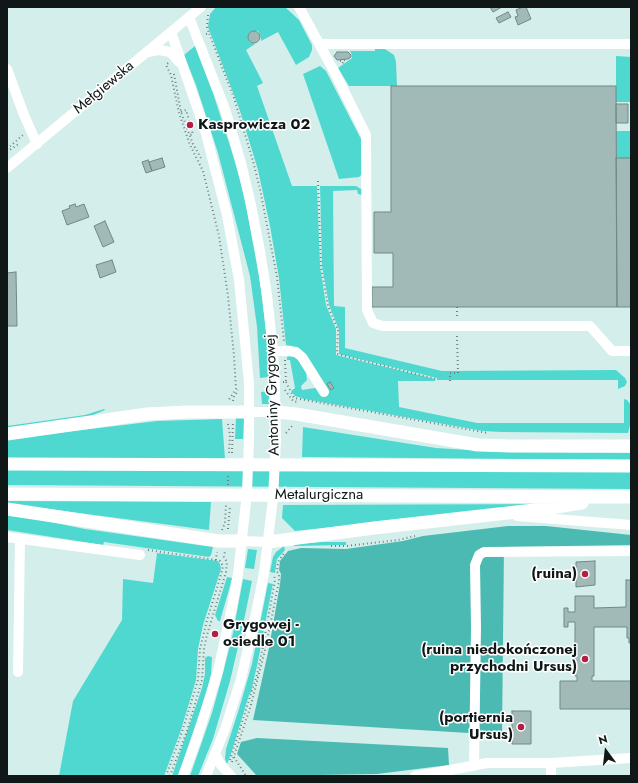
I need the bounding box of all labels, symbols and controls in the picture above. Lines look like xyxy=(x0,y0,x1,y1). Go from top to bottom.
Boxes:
street label: Mełgiewska xyxy=(70,58,138,118)
place label: Kasprowicza 02 xyxy=(198,116,310,134)
marker: Kasprowicza 02 xyxy=(185,120,195,130)
street label: Antoniny Grygowej xyxy=(262,334,284,456)
street label: Metalurgiczna xyxy=(275,486,363,504)
place label: (ruina) xyxy=(531,565,577,583)
marker: (ruina) xyxy=(580,569,590,579)
place label: Grygowej - osiedle 01 xyxy=(223,616,299,651)
marker: Grygowej - osiedle 01 xyxy=(210,629,220,639)
place label: (ruina niedokończonej przychodni Ursus) xyxy=(421,641,577,676)
marker: (ruina niedokończonej przychodni Ursus) xyxy=(580,654,590,664)
place label: (portiernia Ursus) xyxy=(439,709,513,744)
marker: (portiernia Ursus) xyxy=(516,722,526,732)
north arrow xyxy=(586,731,626,771)
text: N xyxy=(597,731,609,748)

